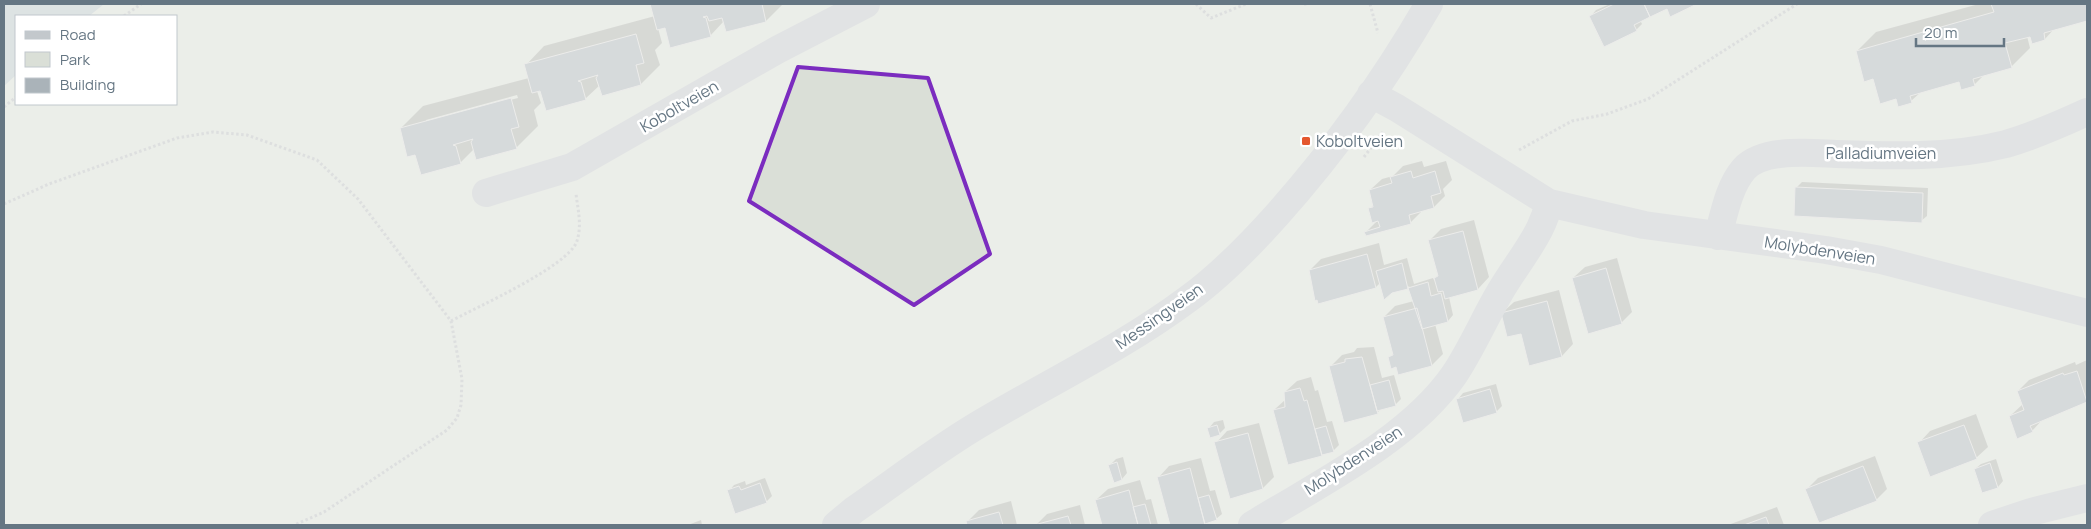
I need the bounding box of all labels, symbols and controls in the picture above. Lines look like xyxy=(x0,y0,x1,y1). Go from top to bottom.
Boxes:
legend xyxy=(15,15,178,105)
scale bar xyxy=(1916,15,2004,47)
text: 20 m xyxy=(1924,22,1957,43)
text: Road xyxy=(60,24,96,45)
text: Park xyxy=(60,49,90,70)
text: Building xyxy=(60,74,115,95)
street label: Koboltveien xyxy=(636,75,722,137)
place label: Koboltveien xyxy=(1316,130,1403,152)
marker: Koboltveien xyxy=(1300,135,1312,147)
street label: Palladiumveien xyxy=(1826,142,1936,164)
street label: Molybdenveien xyxy=(1763,230,1877,270)
street label: Messingveien xyxy=(1111,278,1207,354)
street label: Molybdenveien xyxy=(1300,420,1406,500)

